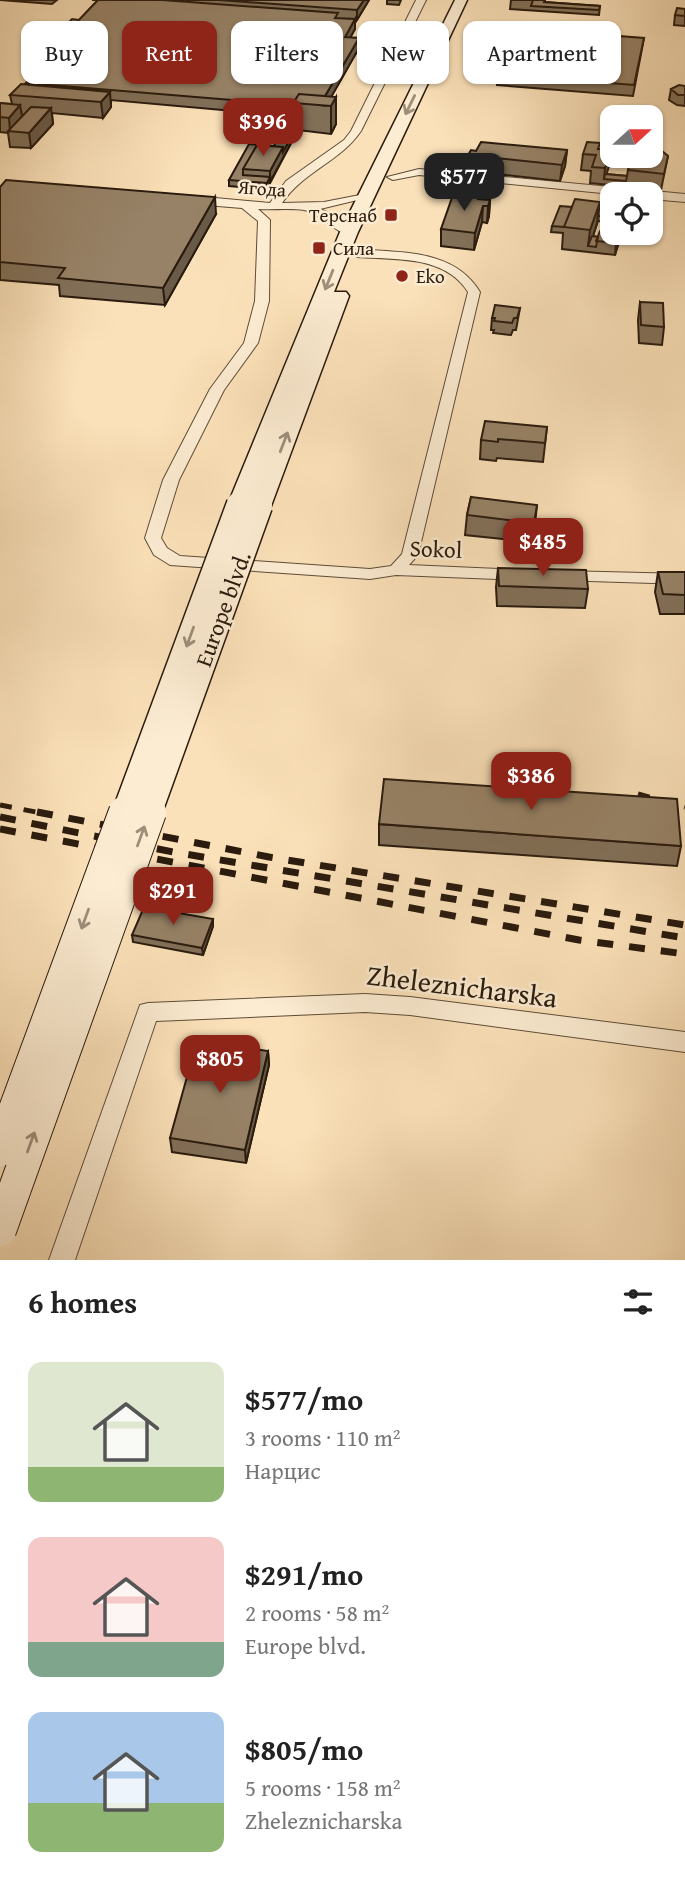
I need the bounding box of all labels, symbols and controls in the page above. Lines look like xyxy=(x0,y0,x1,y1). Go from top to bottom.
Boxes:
chip: Buy xyxy=(21,21,108,84)
chip: Rent xyxy=(122,21,217,84)
chip: Filters xyxy=(231,21,343,84)
chip: New xyxy=(357,21,449,84)
chip: Apartment xyxy=(463,21,621,84)
one-way arrow xyxy=(402,94,416,115)
pin: $396 xyxy=(222,99,304,158)
text: $396 xyxy=(239,104,287,137)
north arrow xyxy=(600,105,663,168)
map controls xyxy=(600,105,663,245)
pin: $577 xyxy=(423,154,505,213)
text: $577 xyxy=(440,159,488,192)
street label: Ягода xyxy=(236,172,287,204)
button: locate xyxy=(600,182,663,245)
place label: Терснаб xyxy=(309,201,377,229)
marker: Терснаб xyxy=(383,207,399,223)
place label: Сила xyxy=(333,234,374,262)
marker: Сила xyxy=(311,240,327,256)
place label: Eko xyxy=(416,262,445,290)
marker: Eko xyxy=(394,268,410,284)
one-way arrow xyxy=(322,269,335,290)
one-way arrow xyxy=(279,432,292,454)
pin: $485 xyxy=(502,518,584,578)
text: $485 xyxy=(519,524,567,557)
street label: Sokol xyxy=(409,531,463,566)
street label: Europe blvd. xyxy=(186,546,259,671)
one-way arrow xyxy=(183,625,195,647)
pin: $386 xyxy=(490,752,572,812)
text: $386 xyxy=(507,758,555,791)
one-way arrow xyxy=(136,825,148,847)
pin: $291 xyxy=(132,867,214,927)
text: $291 xyxy=(149,873,197,906)
one-way arrow xyxy=(78,907,91,929)
street label: Zheleznicharska xyxy=(364,953,560,1018)
pin: $805 xyxy=(179,1036,261,1095)
text: $805 xyxy=(196,1041,244,1074)
one-way arrow xyxy=(26,1132,38,1154)
text: 6 homes xyxy=(28,1280,137,1324)
icon: filters xyxy=(619,1283,657,1321)
text: $577/mo xyxy=(245,1377,363,1421)
icon: home xyxy=(84,1390,168,1474)
text: 3 rooms · 110 m² xyxy=(245,1421,400,1454)
text: Нарцис xyxy=(245,1454,321,1487)
text: $291/mo xyxy=(245,1552,363,1596)
icon: home xyxy=(84,1565,168,1649)
text: 2 rooms · 58 m² xyxy=(245,1596,389,1629)
text: Europe blvd. xyxy=(245,1629,366,1662)
text: $805/mo xyxy=(245,1727,363,1771)
icon: home xyxy=(84,1740,168,1824)
text: 5 rooms · 158 m² xyxy=(245,1771,400,1804)
text: Zheleznicharska xyxy=(245,1804,402,1837)

